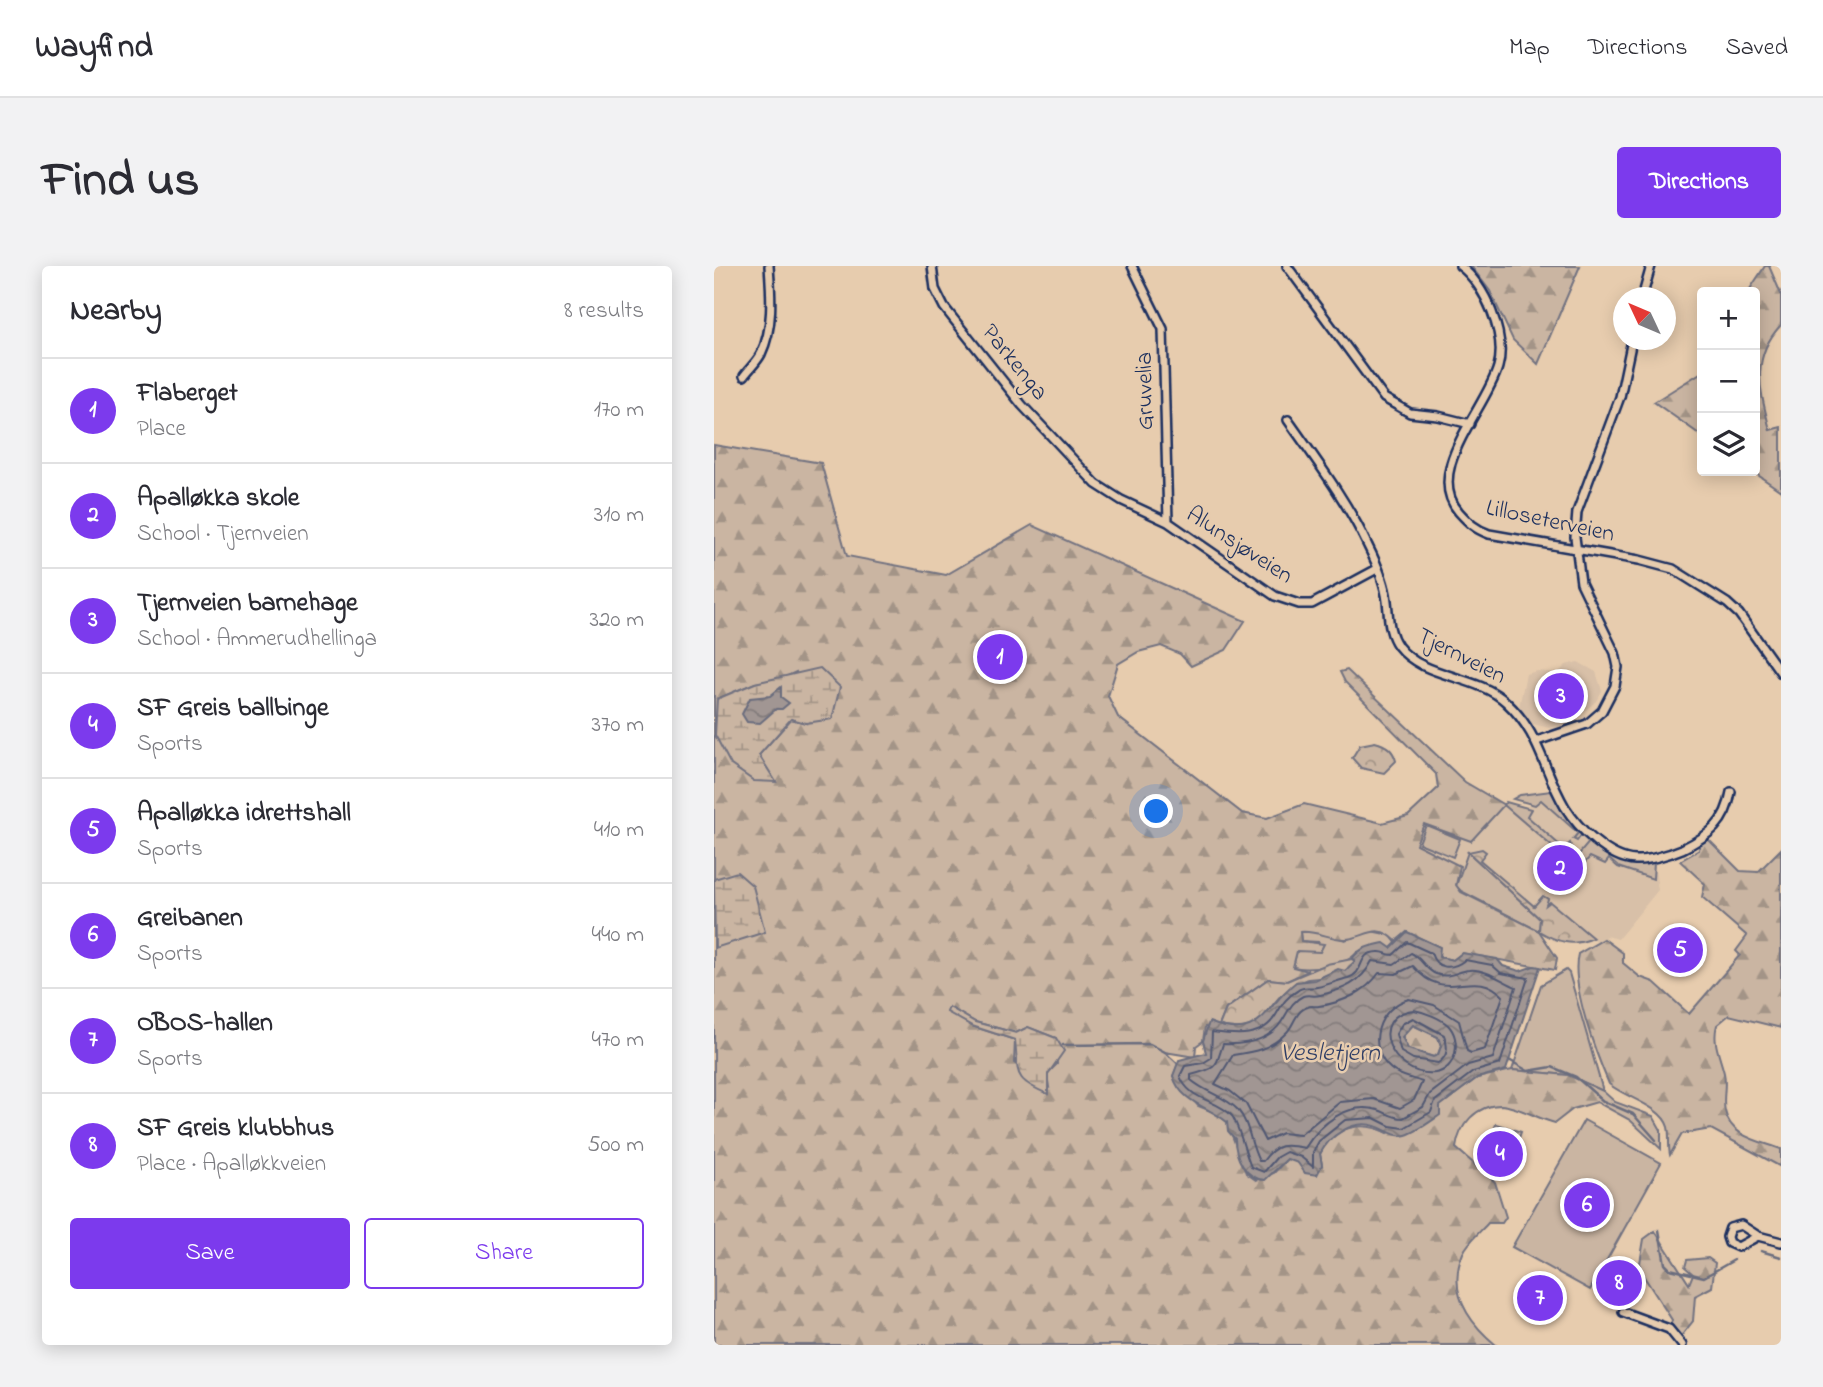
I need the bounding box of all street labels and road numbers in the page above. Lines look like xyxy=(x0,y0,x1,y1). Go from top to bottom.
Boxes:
street label: Parkenga xyxy=(972,317,1056,409)
street label: Gruvelia xyxy=(1128,352,1164,430)
street label: Lilloseterveien xyxy=(1482,491,1618,553)
street label: Alunsjøveien xyxy=(1179,498,1299,594)
street label: Tjernveien xyxy=(1410,620,1512,694)

